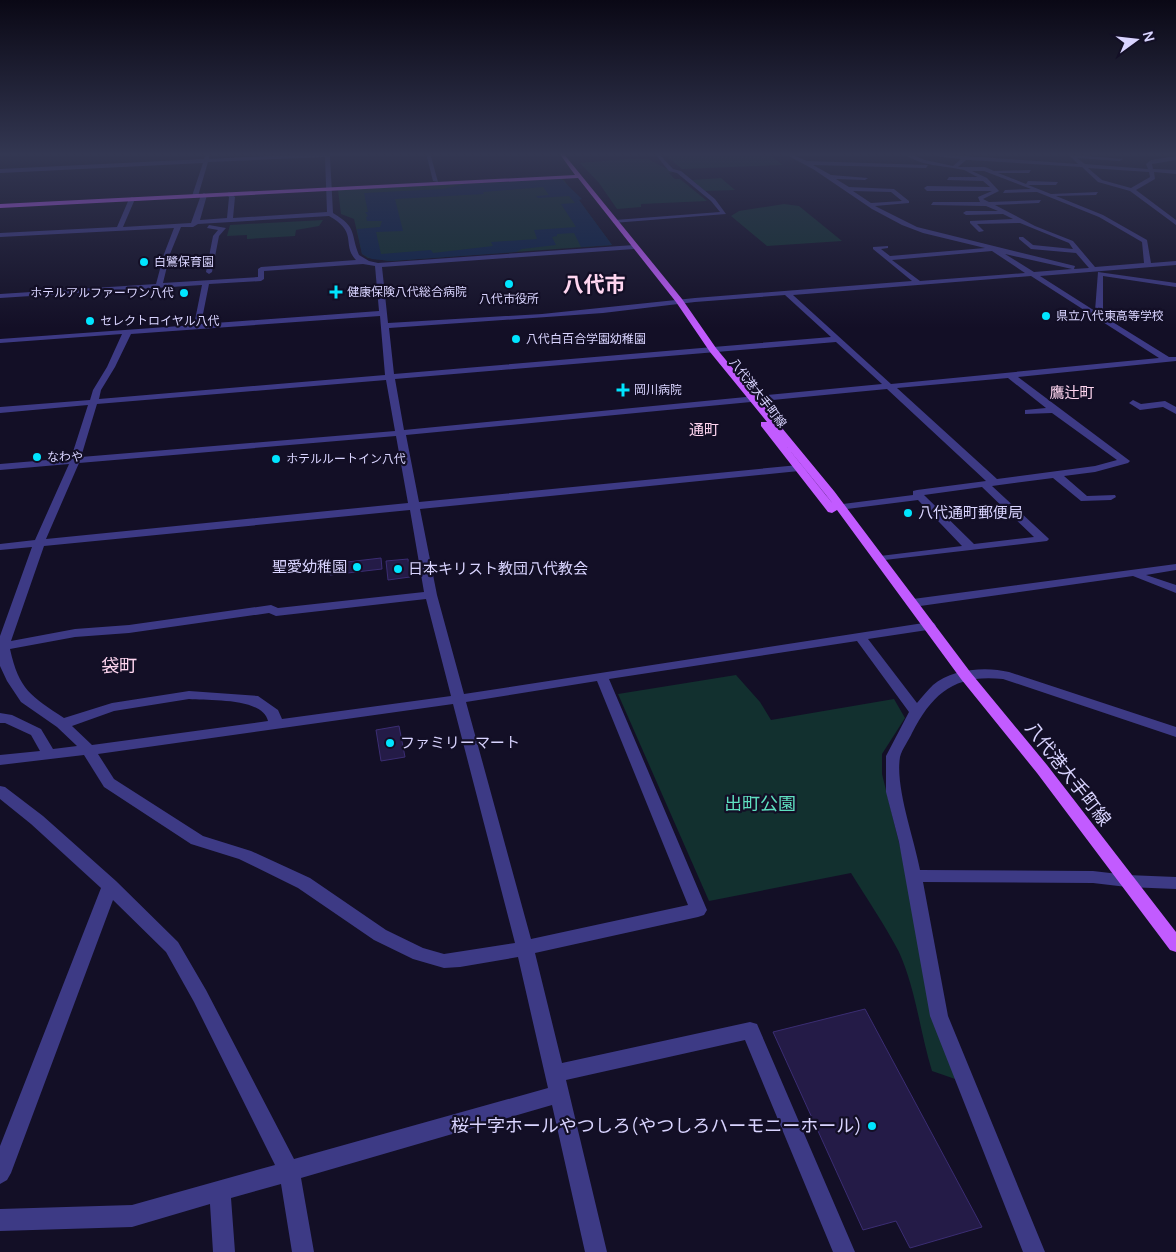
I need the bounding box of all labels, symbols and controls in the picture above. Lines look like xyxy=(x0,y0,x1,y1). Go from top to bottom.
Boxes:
north arrow xyxy=(1111,15,1161,65)
text: N xyxy=(1139,29,1160,44)
place label: 白鷺保育園 xyxy=(154,253,214,270)
marker: 白鷺保育園 xyxy=(138,256,150,268)
district label: 八代市 xyxy=(563,270,626,298)
marker: 八代市役所 xyxy=(503,278,515,290)
place label: 健康保険八代総合病院 xyxy=(347,283,467,300)
place label: ホテルアルファーワン八代 xyxy=(30,284,174,301)
marker: 健康保険八代総合病院 xyxy=(329,285,343,299)
marker: ホテルアルファーワン八代 xyxy=(178,287,190,299)
place label: 八代市役所 xyxy=(479,290,539,307)
place label: 県立八代東高等学校 xyxy=(1056,307,1164,324)
marker: 県立八代東高等学校 xyxy=(1040,310,1052,322)
place label: セレクトロイヤル八代 xyxy=(100,312,220,329)
marker: セレクトロイヤル八代 xyxy=(84,315,96,327)
place label: 八代白百合学園幼稚園 xyxy=(526,330,646,347)
marker: 八代白百合学園幼稚園 xyxy=(510,333,522,345)
street label: 八代港大手町線 xyxy=(726,354,791,431)
place label: 岡川病院 xyxy=(634,381,682,398)
district label: 鷹辻町 xyxy=(1049,382,1095,403)
marker: 岡川病院 xyxy=(616,383,630,397)
district label: 通町 xyxy=(689,419,719,440)
place label: なわや xyxy=(47,448,83,465)
place label: ホテルルートイン八代 xyxy=(286,450,406,467)
marker: なわや xyxy=(31,451,43,463)
marker: ホテルルートイン八代 xyxy=(270,453,282,465)
place label: 八代通町郵便局 xyxy=(918,502,1023,523)
marker: 八代通町郵便局 xyxy=(902,507,914,519)
place label: 聖愛幼稚園 xyxy=(272,556,347,577)
place label: 日本キリスト教団八代教会 xyxy=(408,558,588,579)
marker: 聖愛幼稚園 xyxy=(351,561,363,573)
marker: 日本キリスト教団八代教会 xyxy=(392,563,404,575)
district label: 袋町 xyxy=(101,653,137,677)
street label: 八代港大手町線 xyxy=(1021,716,1117,830)
place label: ファミリーマート xyxy=(400,732,520,753)
marker: ファミリーマート xyxy=(384,737,396,749)
park label: 出町公園 xyxy=(724,791,796,815)
place label: 桜十字ホールやつしろ(やつしろハーモニーホール) xyxy=(451,1113,862,1137)
marker: 桜十字ホールやつしろ(やつしろハーモニーホール) xyxy=(866,1120,878,1132)

